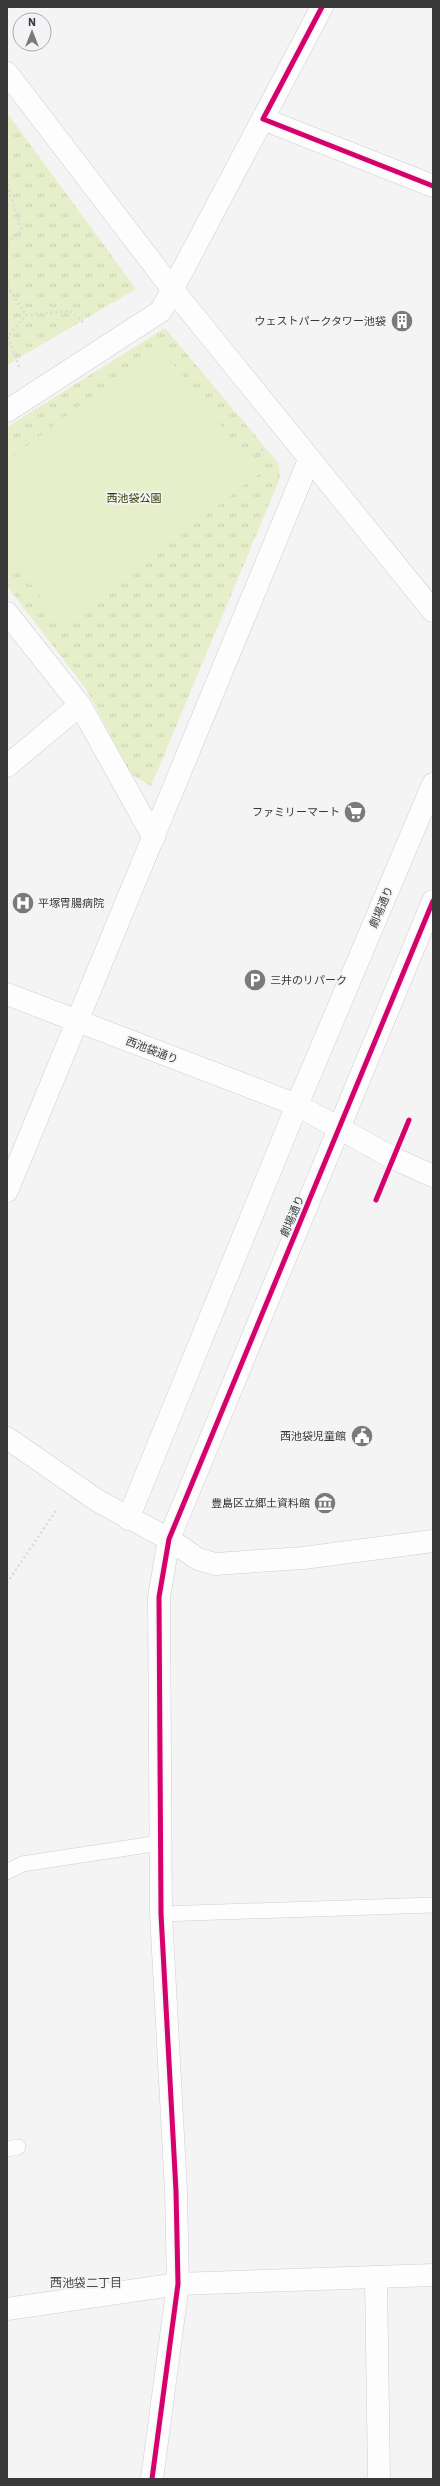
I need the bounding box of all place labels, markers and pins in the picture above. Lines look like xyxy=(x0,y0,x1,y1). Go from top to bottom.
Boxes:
building icon: ウェストパークタワー池袋 xyxy=(389,308,415,334)
place label: ウェストパークタワー池袋 xyxy=(254,314,386,328)
supermarket icon: ファミリーマート xyxy=(342,799,368,825)
place label: ファミリーマート xyxy=(252,805,340,819)
hospital icon: 平塚胃腸病院 xyxy=(10,890,36,916)
place label: 平塚胃腸病院 xyxy=(38,896,104,910)
parking icon: 三井のリパーク xyxy=(242,967,268,993)
place label: 三井のリパーク xyxy=(270,973,347,987)
public building icon: 西池袋児童館 xyxy=(349,1423,375,1449)
place label: 西池袋児童館 xyxy=(280,1429,346,1443)
museum icon: 豊島区立郷土資料館 xyxy=(312,1490,338,1516)
place label: 豊島区立郷土資料館 xyxy=(211,1496,310,1510)

